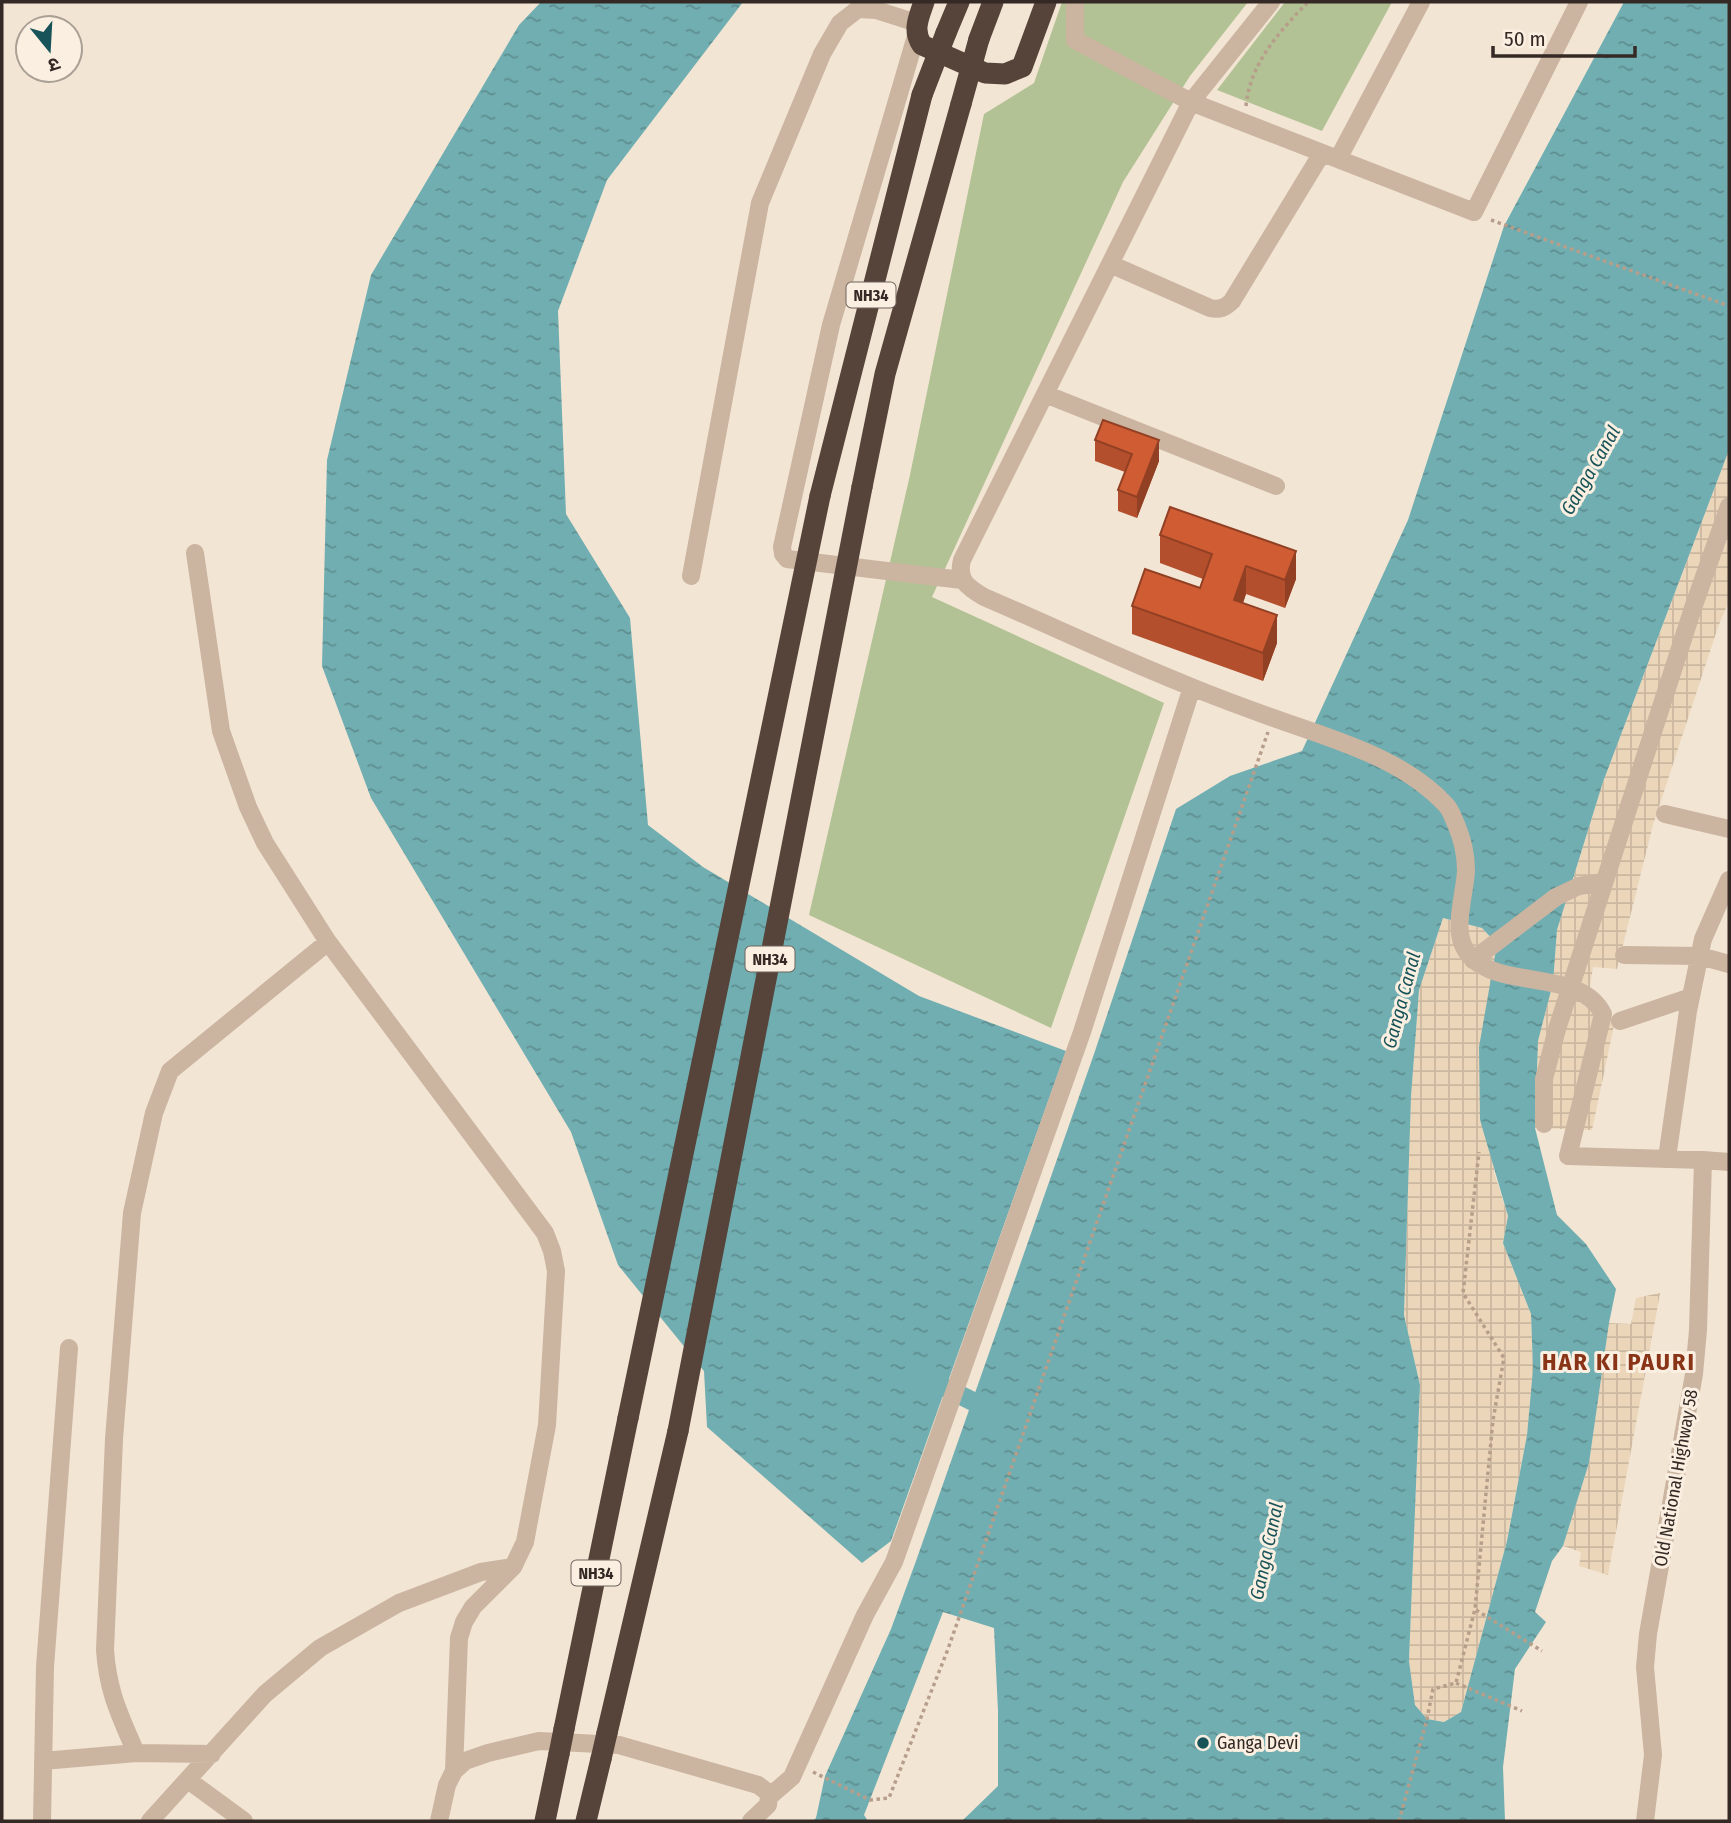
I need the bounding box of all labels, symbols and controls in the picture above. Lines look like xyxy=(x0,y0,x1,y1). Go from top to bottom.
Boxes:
north arrow xyxy=(14,14,84,84)
scale bar xyxy=(1493,14,1635,58)
text: 50 m xyxy=(1504,26,1546,52)
text: उ xyxy=(44,52,63,78)
road number: NH34 xyxy=(846,282,896,308)
water label: Ganga Canal xyxy=(1556,422,1625,519)
road number: NH34 xyxy=(746,946,794,972)
water label: Ganga Canal xyxy=(1378,950,1425,1051)
district label: HAR KI PAURI xyxy=(1542,1348,1696,1376)
street label: Old National Highway 58 xyxy=(1650,1388,1702,1568)
water label: Ganga Canal xyxy=(1245,1500,1288,1602)
road number: NH34 xyxy=(572,1560,620,1586)
place label: Ganga Devi xyxy=(1217,1732,1299,1754)
marker: Ganga Devi xyxy=(1195,1735,1211,1751)

